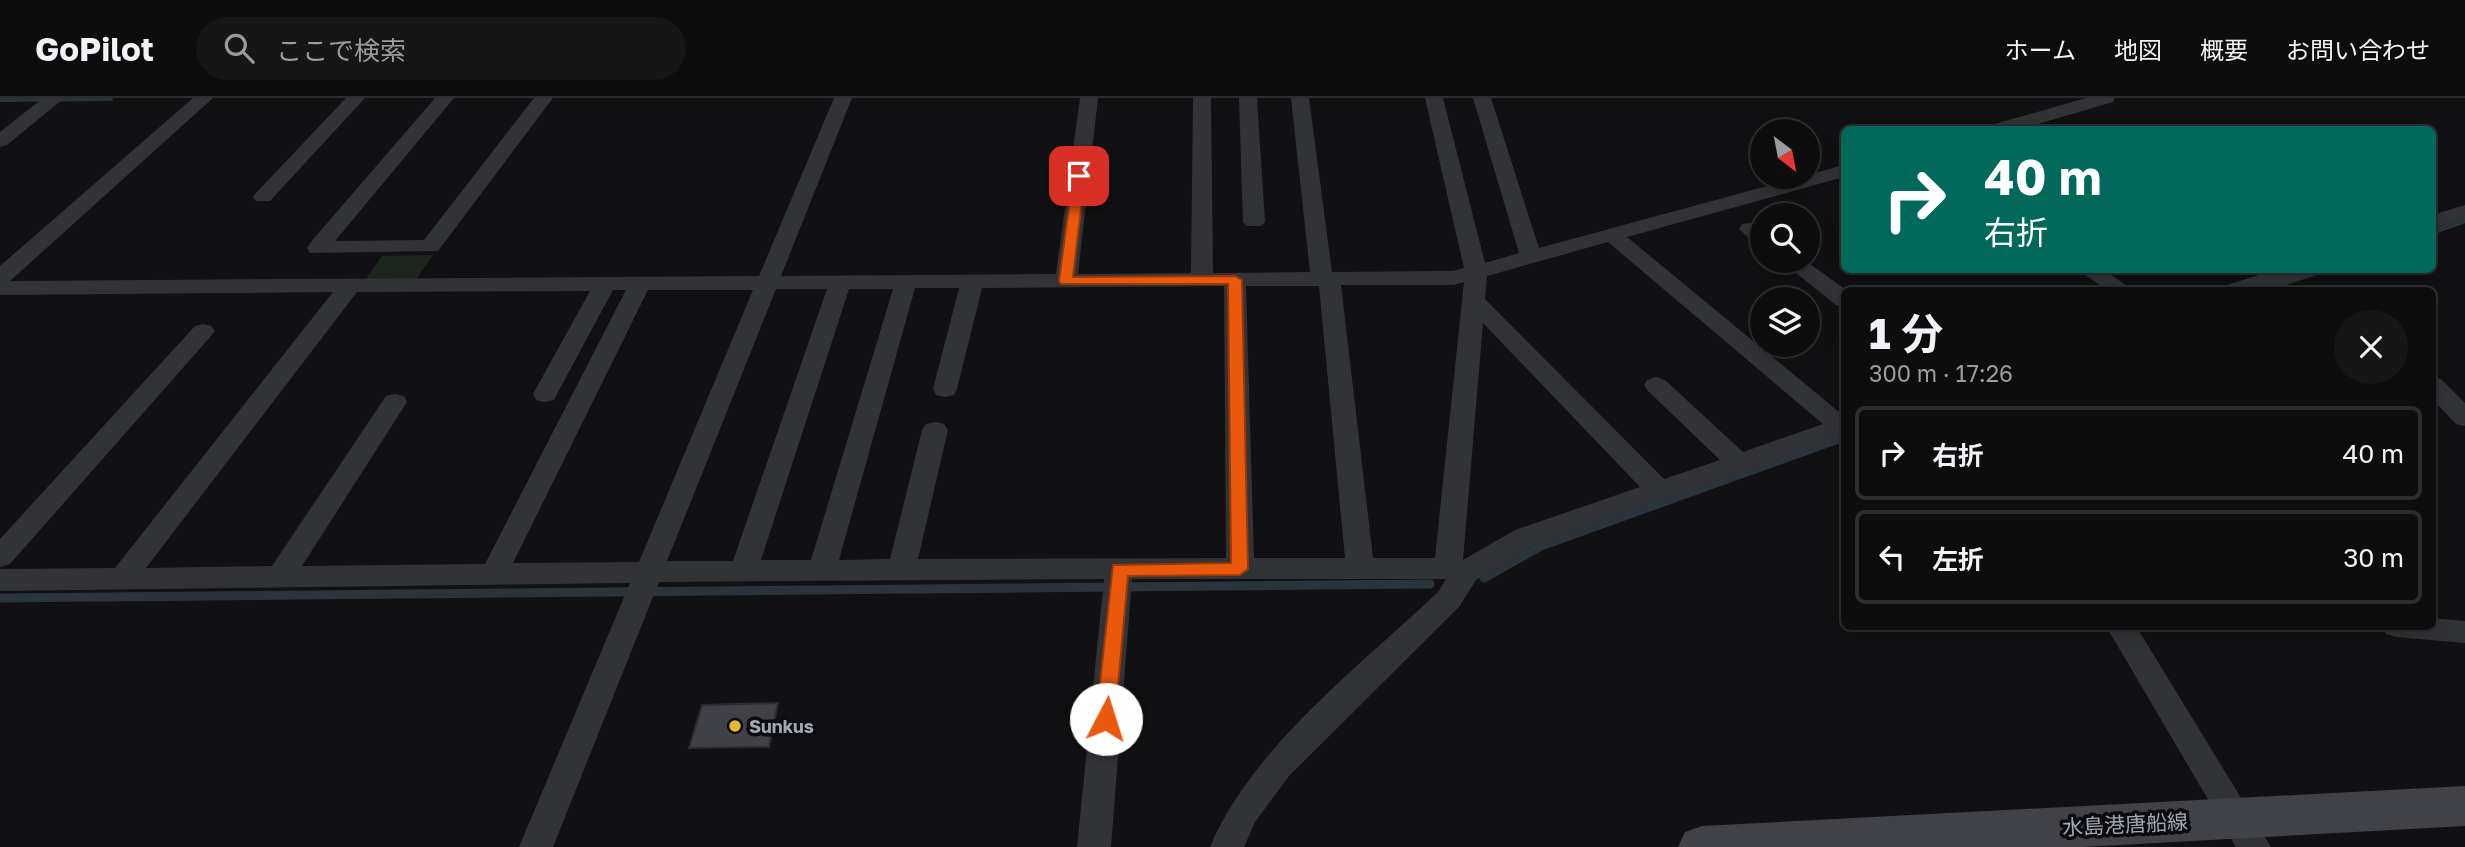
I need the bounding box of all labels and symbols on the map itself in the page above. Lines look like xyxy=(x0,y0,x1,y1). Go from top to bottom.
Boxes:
north arrow xyxy=(1750,119,1820,189)
pin xyxy=(1049,146,1109,206)
position arrow xyxy=(1069,682,1143,756)
place label: Sunkus xyxy=(749,715,814,737)
marker: Sunkus xyxy=(727,718,743,734)
street label: 水島港唐船線 xyxy=(2061,808,2189,840)

